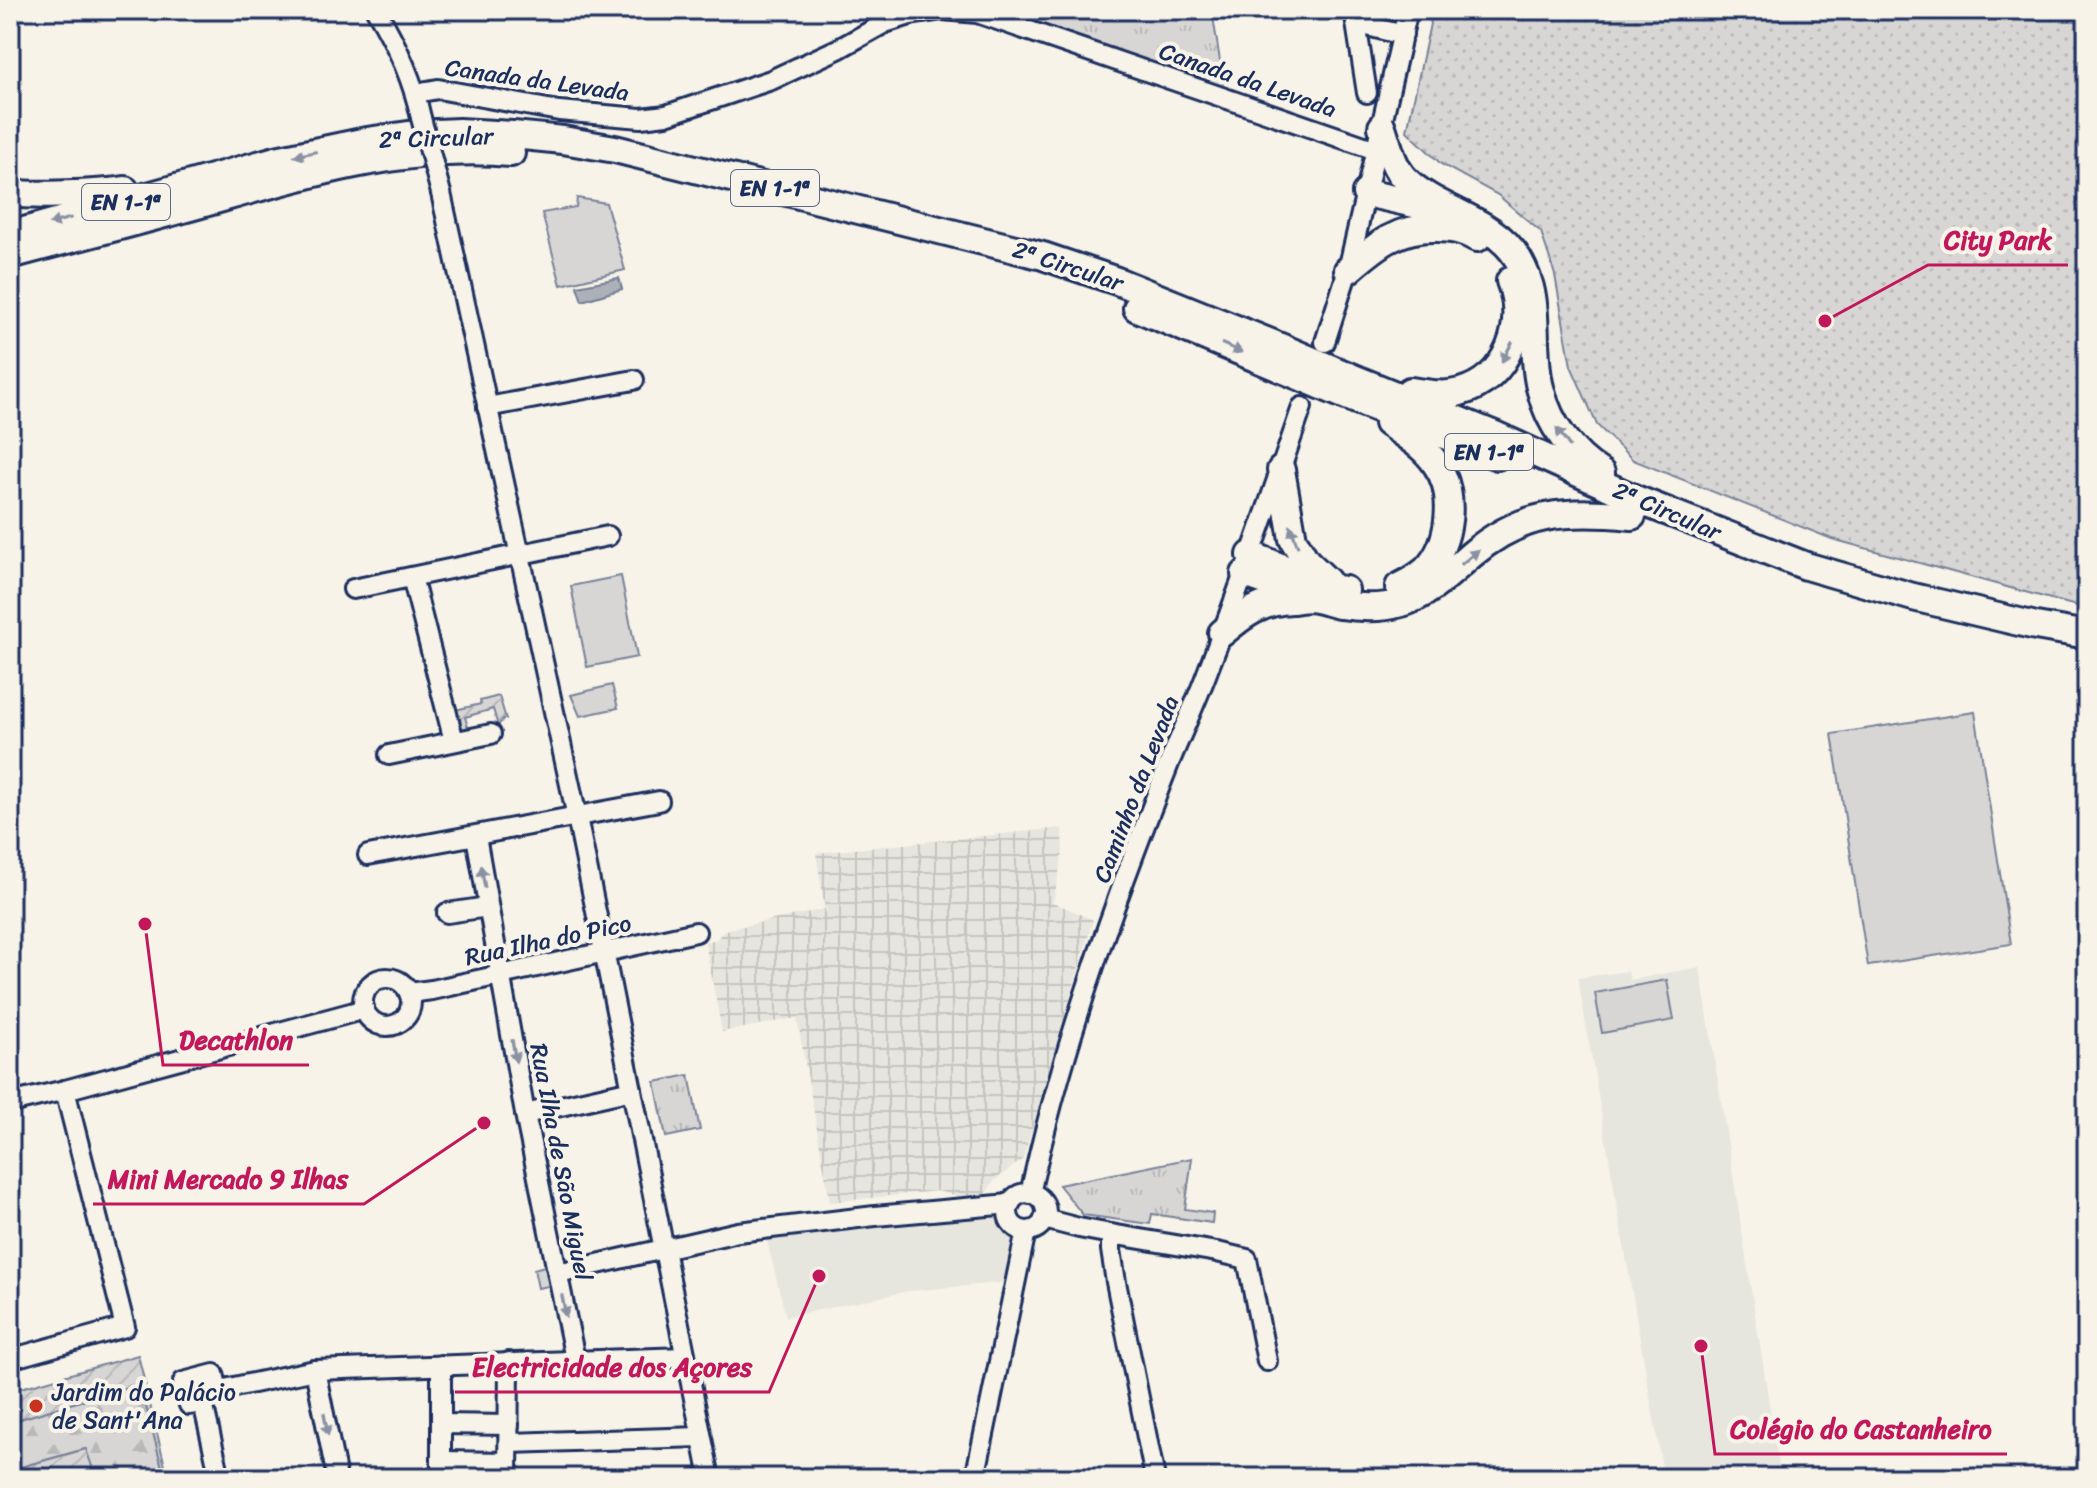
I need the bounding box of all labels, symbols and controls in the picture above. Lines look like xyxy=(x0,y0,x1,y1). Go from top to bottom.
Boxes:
street label: Canada da Levada xyxy=(1154,30,1342,130)
street label: Canada da Levada xyxy=(442,46,632,114)
street label: 2ª Circular xyxy=(378,115,496,161)
one-way arrow xyxy=(292,148,317,161)
road number: EN 1-1ª xyxy=(731,170,819,206)
road number: EN 1-1ª xyxy=(82,184,170,220)
one-way arrow xyxy=(48,215,72,228)
callout: City Park xyxy=(1928,215,2068,265)
text: City Park xyxy=(1943,217,2053,263)
street label: 2ª Circular xyxy=(1007,228,1131,304)
one-way arrow xyxy=(1500,341,1514,363)
one-way arrow xyxy=(1220,342,1244,355)
one-way arrow xyxy=(1556,426,1571,447)
road number: EN 1-1ª xyxy=(1445,434,1533,470)
street label: 2ª Circular xyxy=(1606,469,1730,554)
one-way arrow xyxy=(1288,524,1300,548)
one-way arrow xyxy=(1459,549,1479,566)
street label: Caminho da Levada xyxy=(1081,689,1191,889)
one-way arrow xyxy=(477,864,489,889)
street label: Rua Ilha do Pico xyxy=(461,902,635,978)
callout: Decathlon xyxy=(163,1015,309,1065)
text: Decathlon xyxy=(179,1017,293,1063)
one-way arrow xyxy=(508,1038,521,1063)
street label: Rua Ilha de São Miguel xyxy=(517,1040,605,1285)
callout: Mini Mercado 9 Ilhas xyxy=(93,1154,364,1204)
text: Mini Mercado 9 Ilhas xyxy=(107,1156,349,1202)
one-way arrow xyxy=(559,1294,571,1319)
callout: Electricidade dos Açores xyxy=(455,1342,769,1392)
text: Electricidade dos Açores xyxy=(472,1344,753,1390)
place label: Jardim do Palácio de Sant'Ana xyxy=(51,1371,236,1441)
marker: Jardim do Palácio de Sant'Ana xyxy=(27,1397,45,1415)
callout: Colégio do Castanheiro xyxy=(1715,1404,2007,1454)
text: Colégio do Castanheiro xyxy=(1729,1406,1992,1452)
one-way arrow xyxy=(320,1412,332,1437)

